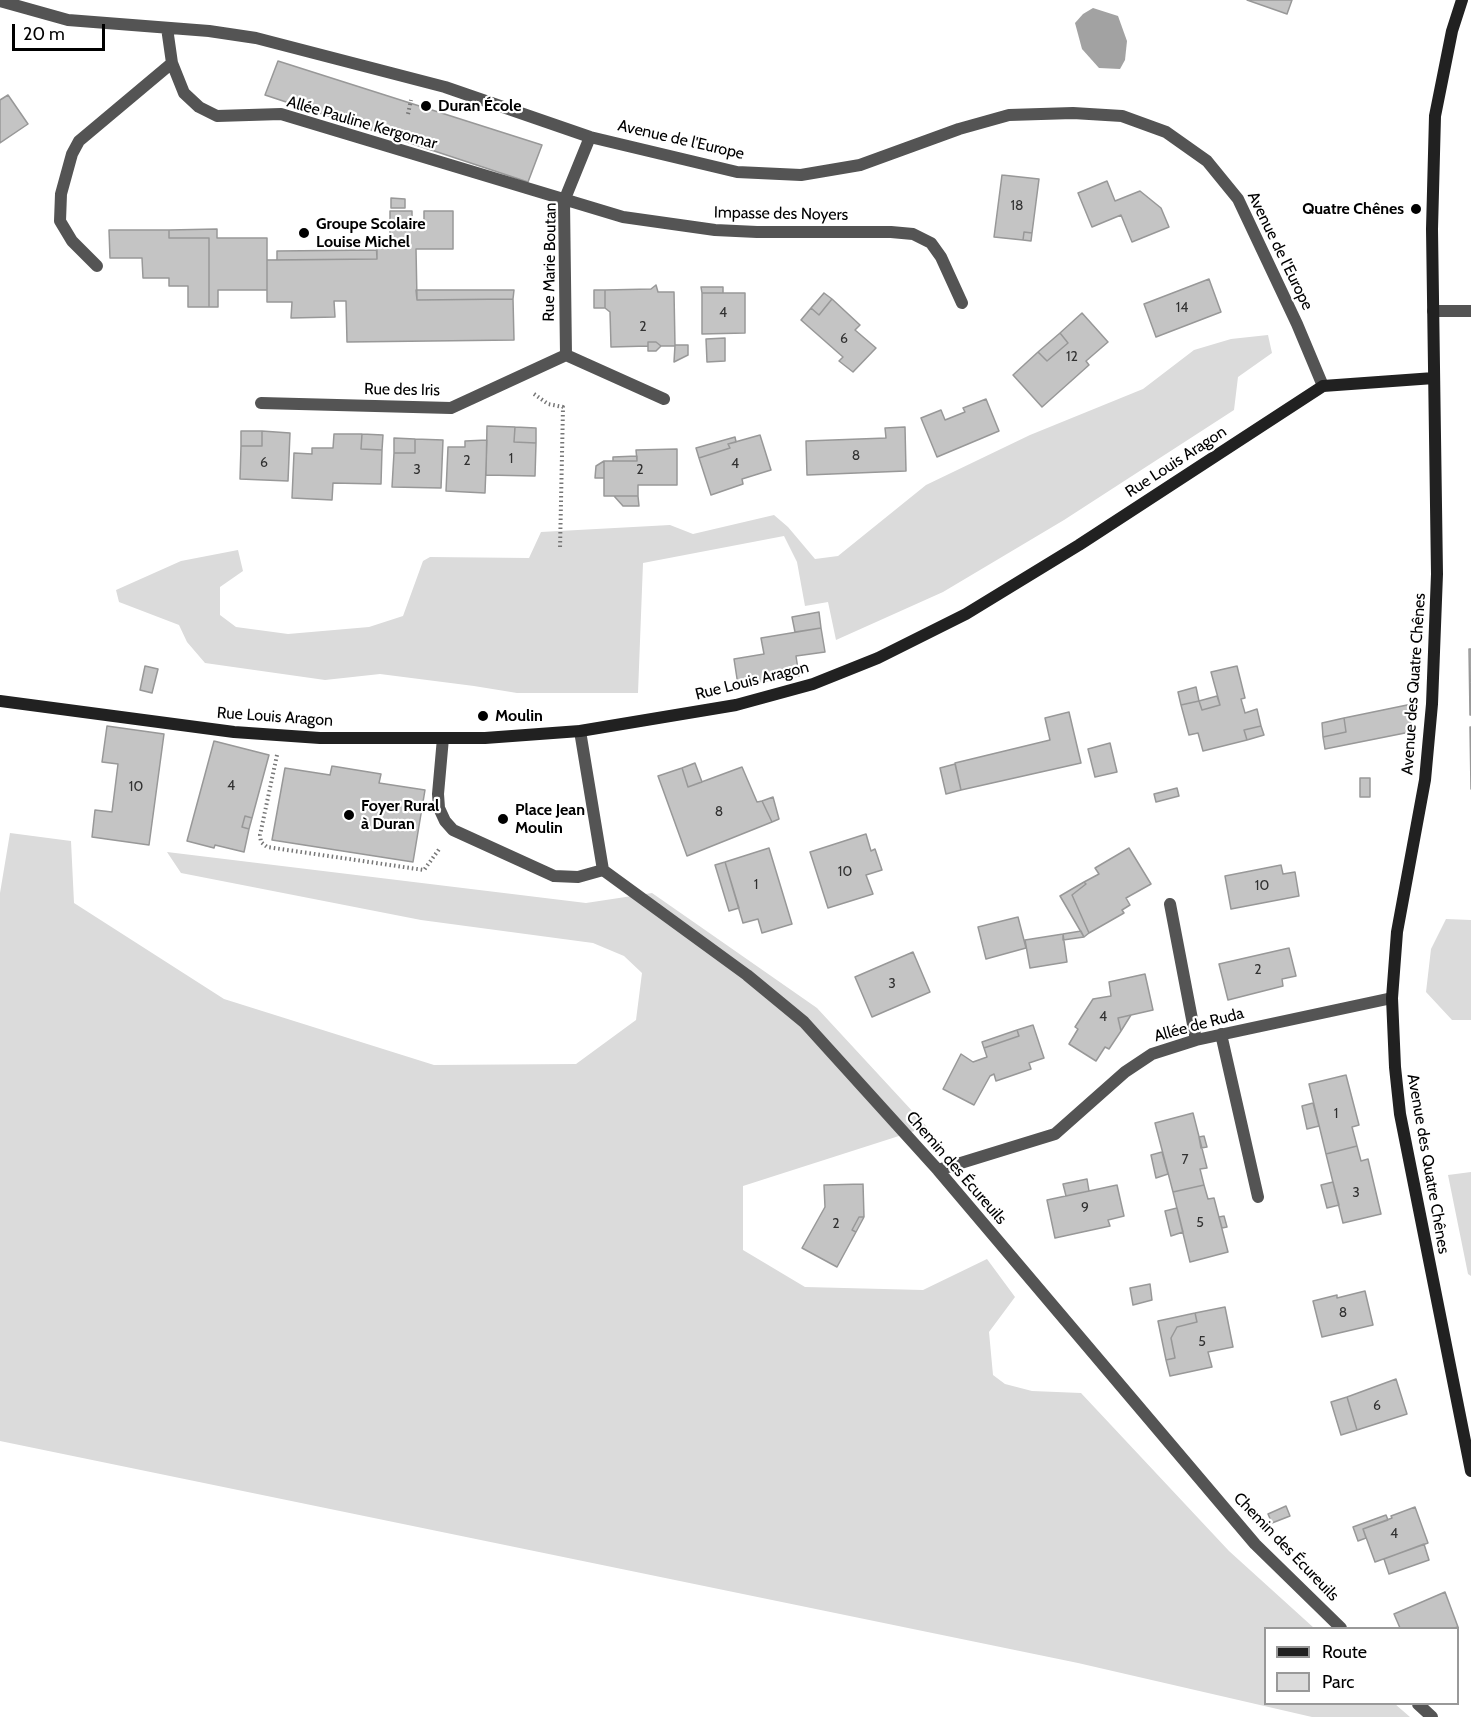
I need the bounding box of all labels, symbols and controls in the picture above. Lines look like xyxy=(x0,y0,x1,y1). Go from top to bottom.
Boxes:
scale bar xyxy=(15,12,108,50)
text: 20 m xyxy=(23,23,65,45)
street label: Allée Pauline Kergomar xyxy=(285,92,439,154)
place label: Duran École xyxy=(438,96,521,116)
marker: Duran École xyxy=(419,99,433,113)
street label: Avenue de l'Europe xyxy=(616,116,746,164)
street label: Avenue de l'Europe xyxy=(1243,189,1317,313)
house number: 18 xyxy=(1010,198,1024,214)
place label: Quatre Chênes xyxy=(1302,199,1404,219)
street label: Rue Marie Boutan xyxy=(539,202,561,322)
marker: Quatre Chênes xyxy=(1409,202,1423,216)
street label: Impasse des Noyers xyxy=(714,203,848,225)
place label: Groupe Scolaire Louise Michel xyxy=(316,214,426,252)
marker: Groupe Scolaire Louise Michel xyxy=(297,226,311,240)
house number: 14 xyxy=(1176,300,1188,316)
house number: 4 xyxy=(719,305,727,321)
house number: 2 xyxy=(639,319,647,335)
house number: 6 xyxy=(840,331,848,347)
house number: 12 xyxy=(1066,349,1078,365)
street label: Rue des Iris xyxy=(364,380,440,400)
street label: Rue Louis Aragon xyxy=(1122,422,1230,502)
house number: 8 xyxy=(852,448,860,464)
house number: 1 xyxy=(509,451,513,467)
house number: 2 xyxy=(463,453,471,469)
house number: 6 xyxy=(260,455,268,471)
house number: 4 xyxy=(731,456,739,472)
house number: 3 xyxy=(413,462,421,478)
house number: 2 xyxy=(636,462,644,478)
street label: Avenue des Quatre Chênes xyxy=(1398,592,1430,776)
street label: Rue Louis Aragon xyxy=(693,658,811,704)
street label: Rue Louis Aragon xyxy=(216,703,334,731)
place label: Moulin xyxy=(495,706,543,726)
marker: Moulin xyxy=(476,709,490,723)
house number: 4 xyxy=(227,778,235,794)
house number: 10 xyxy=(129,779,143,795)
place label: Foyer Rural à Duran xyxy=(361,796,439,834)
place label: Place Jean Moulin xyxy=(515,800,585,838)
house number: 8 xyxy=(715,804,723,820)
marker: Foyer Rural à Duran xyxy=(342,808,356,822)
marker: Place Jean Moulin xyxy=(496,812,510,826)
house number: 10 xyxy=(838,864,852,880)
house number: 1 xyxy=(754,877,758,893)
house number: 10 xyxy=(1255,878,1269,894)
house number: 2 xyxy=(1254,962,1262,978)
house number: 3 xyxy=(888,976,896,992)
street label: Allée de Ruda xyxy=(1152,1004,1246,1046)
house number: 4 xyxy=(1099,1009,1107,1025)
street label: Avenue des Quatre Chênes xyxy=(1403,1073,1453,1255)
house number: 1 xyxy=(1334,1106,1338,1122)
street label: Chemin des Écureuils xyxy=(902,1108,1010,1228)
house number: 7 xyxy=(1181,1152,1189,1168)
house number: 3 xyxy=(1352,1185,1360,1201)
house number: 9 xyxy=(1081,1200,1089,1216)
house number: 5 xyxy=(1196,1215,1204,1231)
house number: 2 xyxy=(832,1216,840,1232)
house number: 8 xyxy=(1339,1305,1347,1321)
house number: 5 xyxy=(1198,1334,1206,1350)
house number: 6 xyxy=(1373,1398,1381,1414)
street label: Chemin des Écureuils xyxy=(1229,1489,1343,1605)
house number: 4 xyxy=(1390,1526,1398,1542)
legend xyxy=(1264,1627,1459,1705)
text: Route xyxy=(1322,1641,1367,1663)
text: Parc xyxy=(1322,1671,1354,1693)

